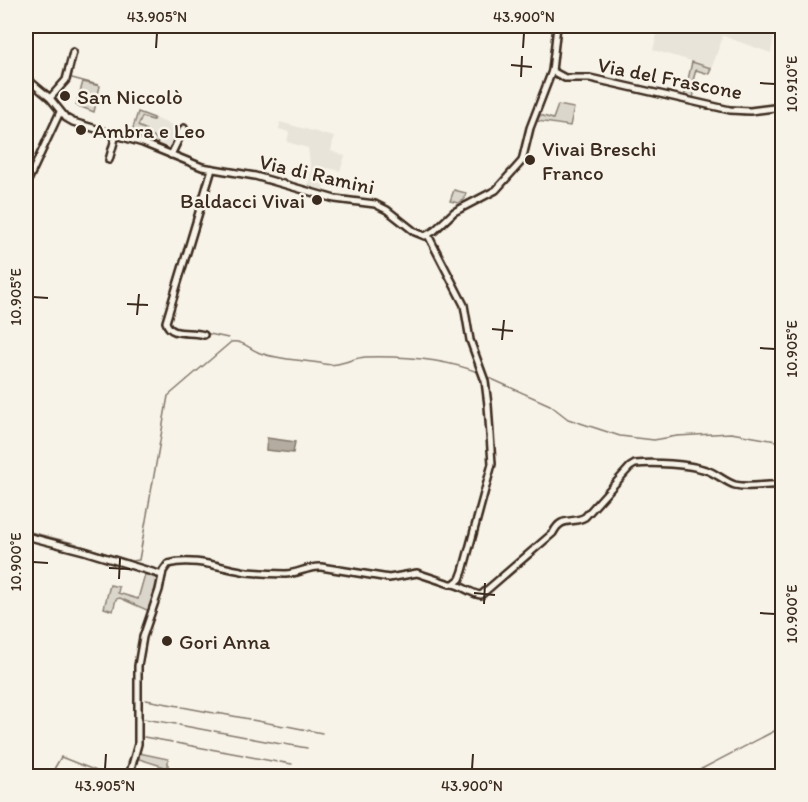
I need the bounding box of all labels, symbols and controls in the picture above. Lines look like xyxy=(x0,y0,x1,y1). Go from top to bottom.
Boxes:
text: 43.905°N xyxy=(127,8,187,26)
text: 43.900°N xyxy=(493,8,555,26)
street label: Via del Frascone xyxy=(596,52,744,104)
text: 10.910°E xyxy=(783,56,801,112)
place label: San Niccolò xyxy=(77,84,183,109)
marker: San Niccolò xyxy=(58,89,72,103)
place label: Ambra e Leo xyxy=(93,118,205,143)
marker: Ambra e Leo xyxy=(74,123,88,137)
place label: Vivai Breschi Franco xyxy=(542,136,656,185)
street label: Via di Ramini xyxy=(257,149,377,199)
marker: Vivai Breschi Franco xyxy=(523,153,537,167)
place label: Baldacci Vivai xyxy=(180,188,305,213)
marker: Baldacci Vivai xyxy=(310,193,324,207)
text: 10.905°E xyxy=(7,268,25,326)
text: 10.905°E xyxy=(783,320,801,378)
text: 10.900°E xyxy=(7,533,25,591)
text: 10.900°E xyxy=(783,585,801,643)
place label: Gori Anna xyxy=(179,629,270,654)
marker: Gori Anna xyxy=(160,634,174,648)
text: 43.905°N xyxy=(75,777,135,795)
text: 43.900°N xyxy=(441,777,503,795)

